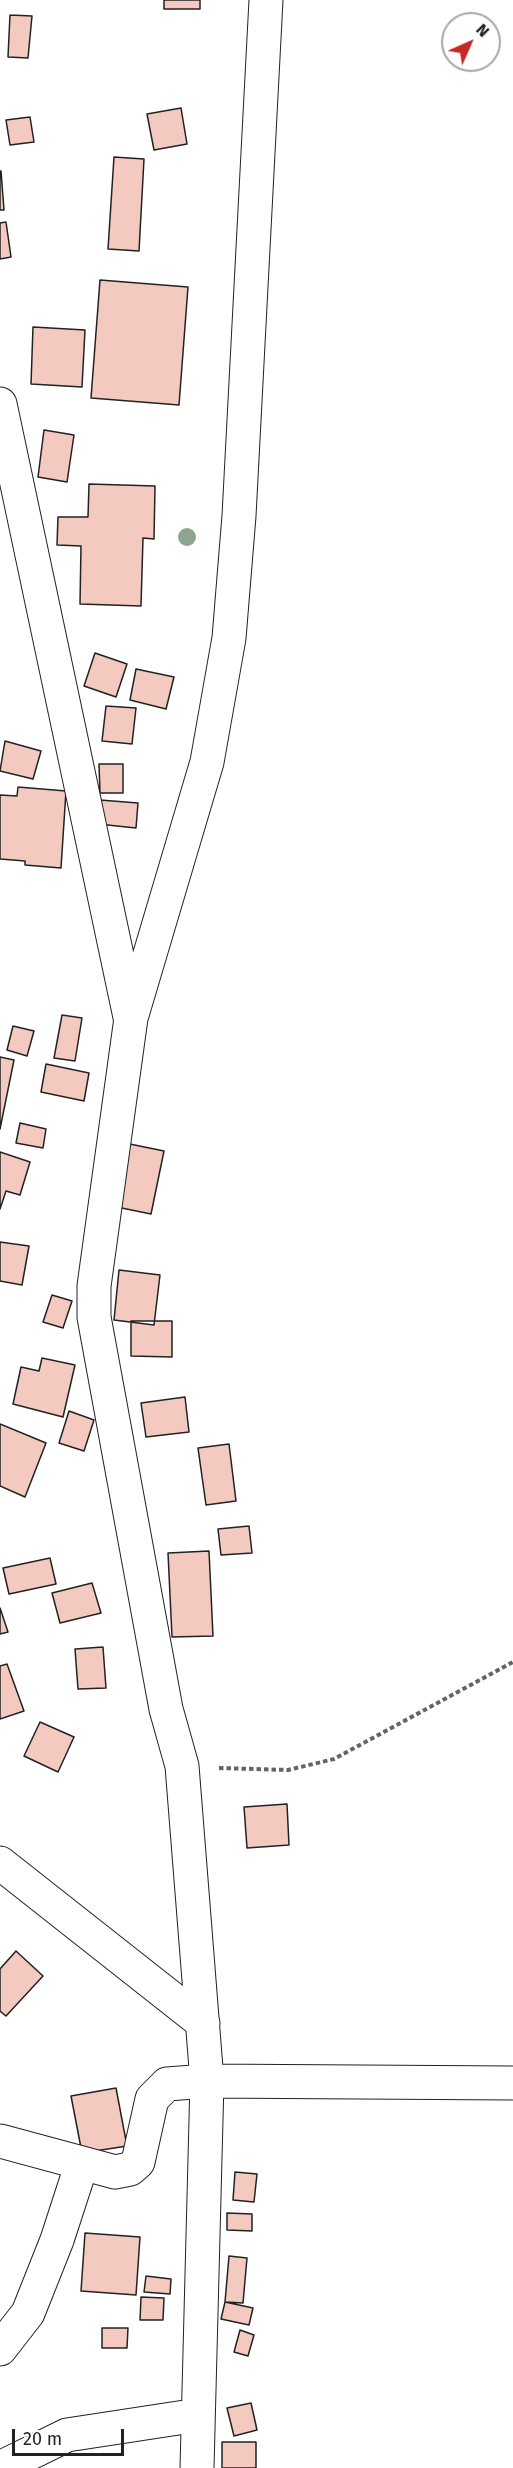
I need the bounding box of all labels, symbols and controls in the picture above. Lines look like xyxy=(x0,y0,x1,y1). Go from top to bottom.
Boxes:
north arrow xyxy=(441,12,501,72)
text: N xyxy=(472,20,493,41)
scale bar xyxy=(15,2417,128,2455)
text: 20 m xyxy=(23,2428,62,2450)

